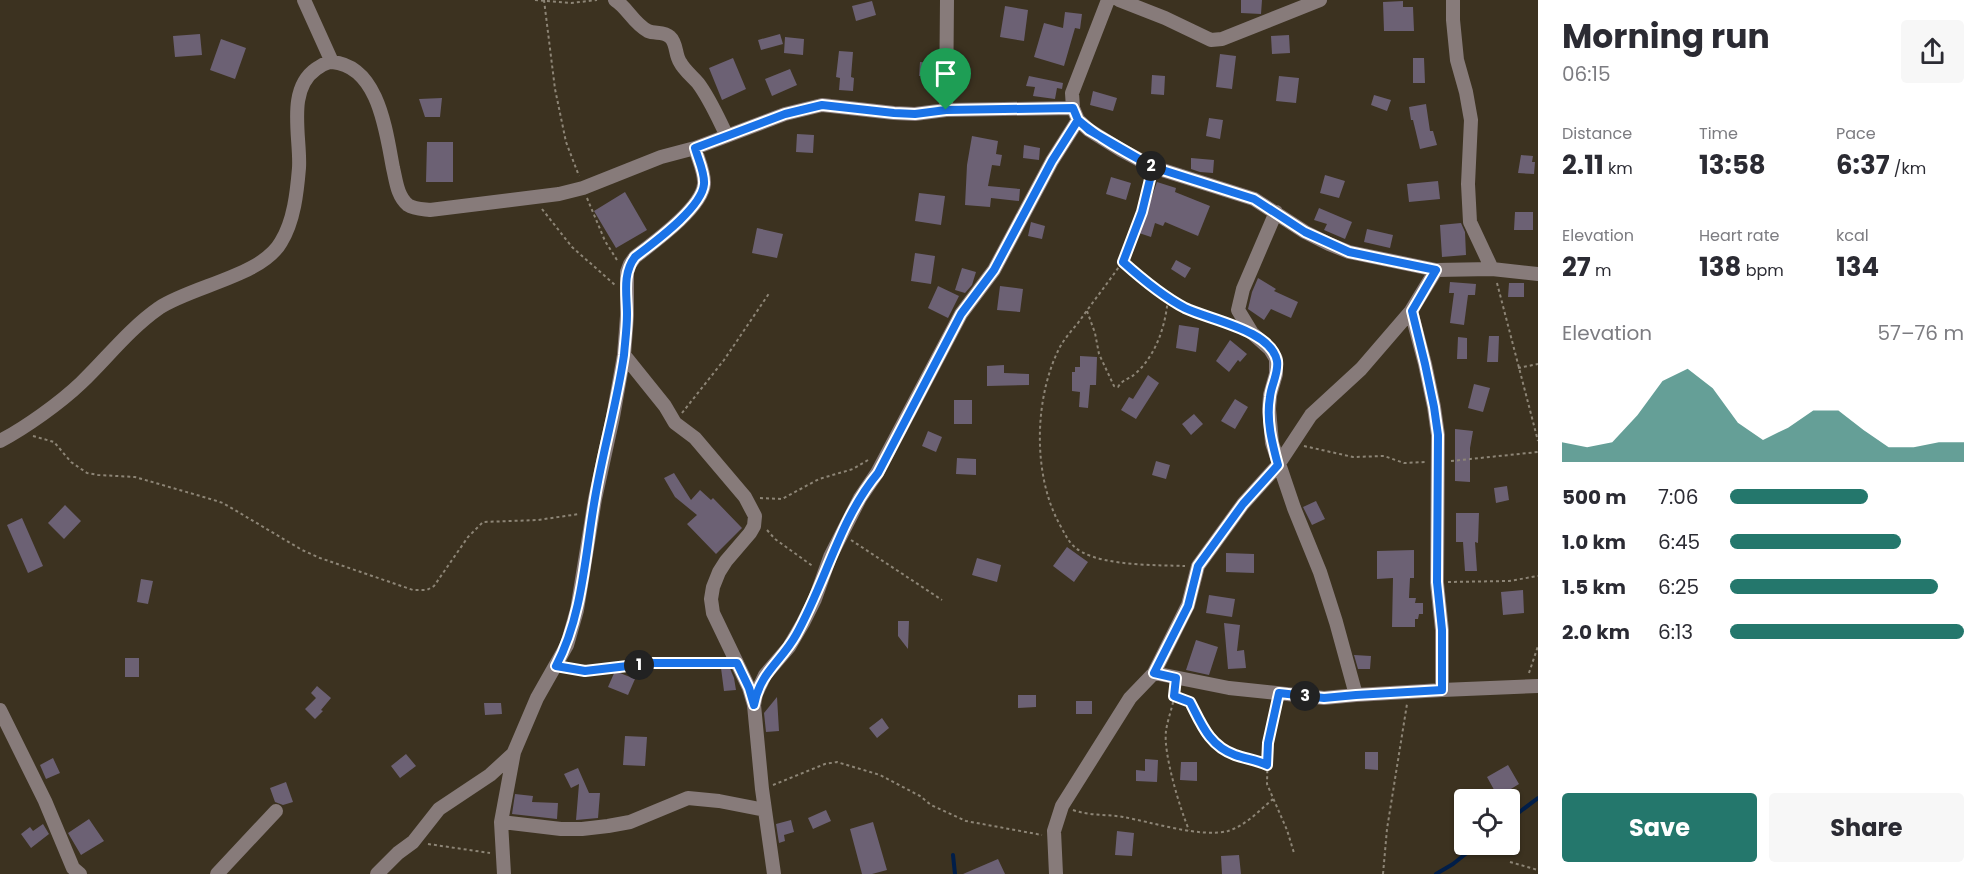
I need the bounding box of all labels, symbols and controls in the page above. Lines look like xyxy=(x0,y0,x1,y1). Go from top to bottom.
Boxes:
text: Morning run xyxy=(1562,13,1770,60)
button: share xyxy=(1901,20,1964,83)
pin xyxy=(920,48,971,110)
icon: arrive xyxy=(929,57,962,90)
text: 06:15 xyxy=(1562,60,1610,88)
text: Distance xyxy=(1562,122,1632,145)
text: Time xyxy=(1699,122,1738,145)
text: Pace xyxy=(1836,122,1876,145)
text: 2.11 xyxy=(1562,147,1604,183)
text: 13:58 xyxy=(1699,147,1766,183)
text: 6:37 xyxy=(1836,147,1890,183)
pin: 2 xyxy=(1136,151,1166,181)
text: 2 xyxy=(1146,154,1156,177)
text: km xyxy=(1604,157,1633,180)
text: /km xyxy=(1890,157,1926,180)
text: Elevation xyxy=(1562,224,1634,247)
text: Heart rate xyxy=(1699,224,1779,247)
text: kcal xyxy=(1836,224,1869,247)
text: 27 xyxy=(1562,249,1591,285)
text: 138 xyxy=(1699,249,1741,285)
text: 134 xyxy=(1836,249,1879,285)
text: m xyxy=(1591,259,1612,282)
text: bpm xyxy=(1741,259,1784,282)
text: Elevation xyxy=(1562,319,1652,347)
text: 57–76 m xyxy=(1877,319,1964,347)
text: 500 m xyxy=(1562,483,1627,511)
text: 7:06 xyxy=(1658,483,1698,511)
text: 1.0 km xyxy=(1562,528,1626,556)
text: 6:45 xyxy=(1658,528,1700,556)
text: 1.5 km xyxy=(1562,573,1626,601)
text: 6:25 xyxy=(1658,573,1699,601)
text: 2.0 km xyxy=(1562,618,1630,646)
text: 6:13 xyxy=(1658,618,1693,646)
pin: 1 xyxy=(624,650,654,680)
text: 1 xyxy=(636,653,642,676)
pin: 3 xyxy=(1290,681,1320,711)
text: 3 xyxy=(1300,684,1310,707)
map controls xyxy=(1454,789,1520,855)
button: locate xyxy=(1454,789,1520,855)
button: Save xyxy=(1562,793,1757,862)
button: Share xyxy=(1769,793,1964,862)

